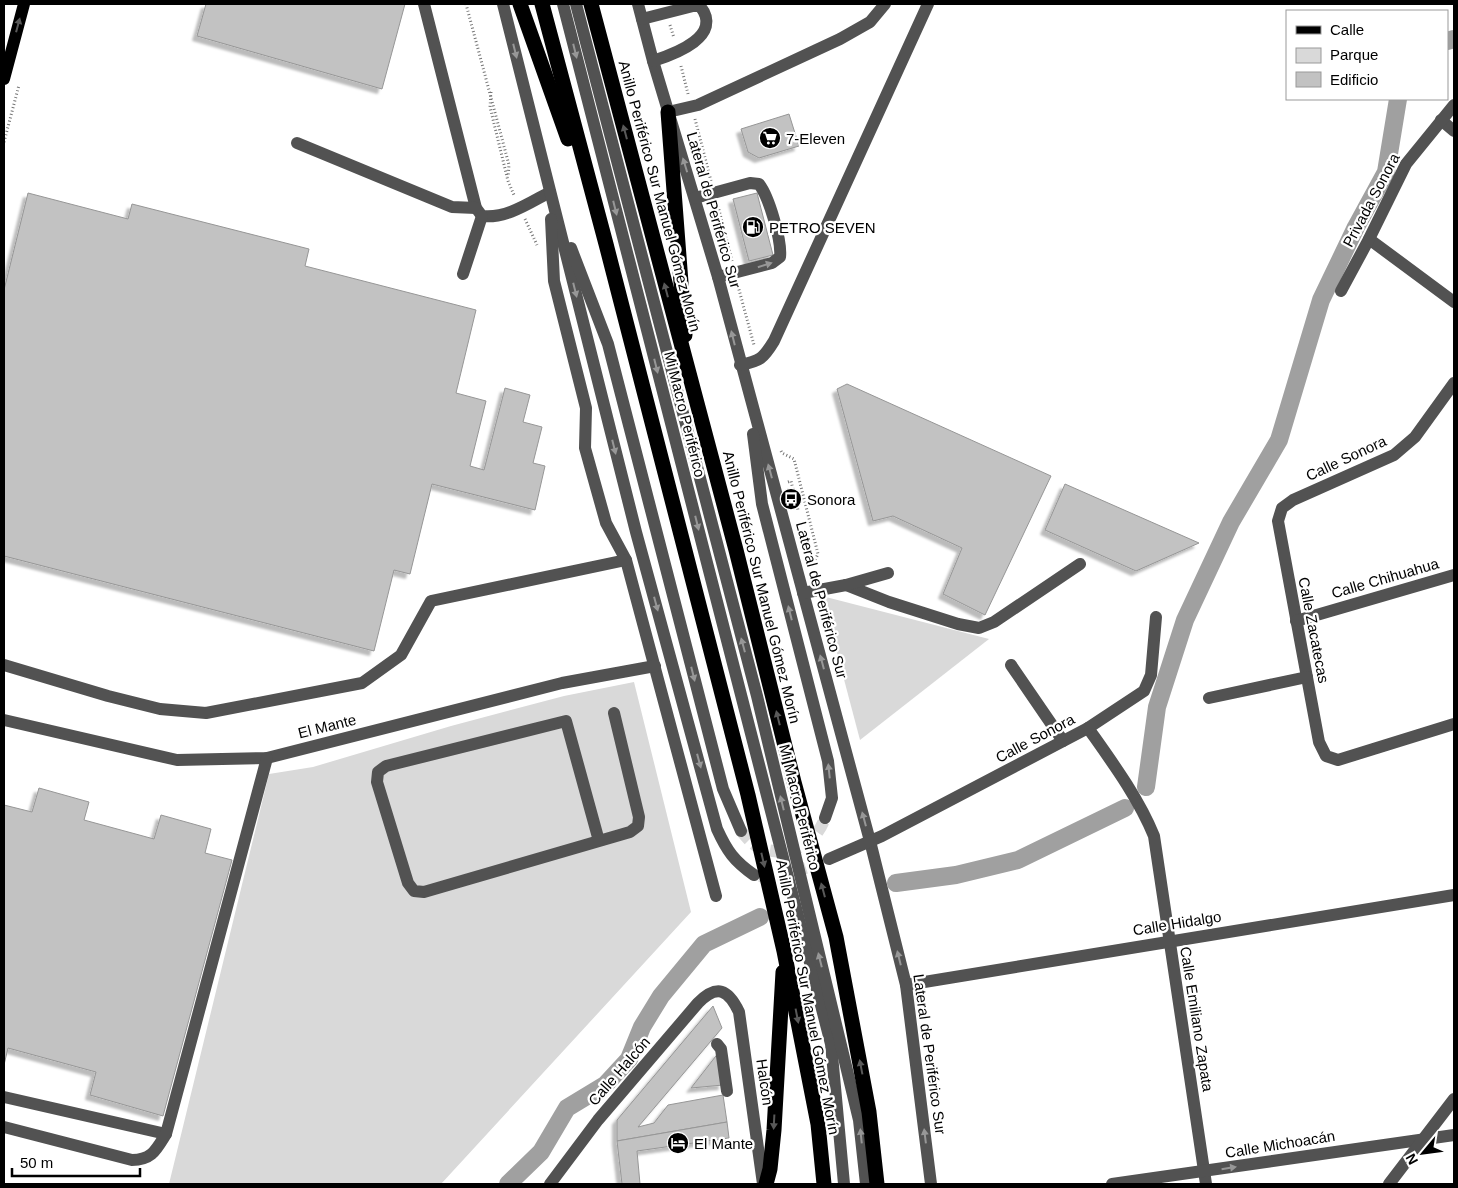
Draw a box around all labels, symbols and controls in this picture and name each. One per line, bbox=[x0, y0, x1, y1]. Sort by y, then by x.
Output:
legend bbox=[1286, 10, 1448, 100]
one-way arrow bbox=[14, 17, 22, 32]
text: Calle bbox=[1330, 21, 1364, 38]
one-way arrow bbox=[571, 43, 579, 58]
one-way arrow bbox=[511, 44, 519, 59]
text: Parque bbox=[1330, 46, 1378, 63]
street label: Anillo Periférico Sur Manuel Gómez Morín bbox=[616, 59, 704, 333]
text: Edificio bbox=[1330, 71, 1378, 88]
one-way arrow bbox=[620, 125, 628, 140]
supermarket icon: 7-Eleven bbox=[758, 126, 782, 150]
street label: Lateral de Periférico Sur bbox=[684, 130, 744, 290]
place label: 7-Eleven bbox=[786, 130, 845, 147]
street label: Privada Sonora bbox=[1339, 150, 1403, 250]
one-way arrow bbox=[680, 157, 688, 172]
one-way arrow bbox=[612, 201, 620, 216]
fuel station icon: PETRO SEVEN bbox=[741, 215, 765, 239]
place label: PETRO SEVEN bbox=[769, 219, 876, 236]
one-way arrow bbox=[758, 260, 773, 268]
one-way arrow bbox=[571, 282, 579, 297]
one-way arrow bbox=[662, 282, 670, 297]
one-way arrow bbox=[729, 330, 737, 345]
street label: Mi Macro Periférico bbox=[661, 349, 709, 479]
one-way arrow bbox=[652, 358, 660, 373]
street label: Calle Sonora bbox=[1303, 432, 1389, 484]
one-way arrow bbox=[610, 440, 618, 455]
street label: Anillo Periférico Sur Manuel Gómez Morín bbox=[720, 449, 804, 725]
one-way arrow bbox=[766, 464, 774, 479]
bus stop icon: Sonora bbox=[779, 487, 803, 511]
place label: Sonora bbox=[807, 491, 856, 508]
one-way arrow bbox=[693, 515, 701, 530]
street label: Lateral de Periférico Sur bbox=[793, 520, 851, 680]
street label: Calle Chihuahua bbox=[1329, 554, 1441, 601]
street label: Calle Zacatecas bbox=[1295, 576, 1333, 684]
one-way arrow bbox=[652, 597, 660, 612]
one-way arrow bbox=[786, 606, 794, 621]
one-way arrow bbox=[739, 637, 747, 652]
one-way arrow bbox=[817, 654, 825, 669]
one-way arrow bbox=[689, 666, 697, 681]
one-way arrow bbox=[774, 710, 782, 725]
street label: Calle Sonora bbox=[993, 710, 1078, 766]
street label: El Mante bbox=[296, 711, 358, 741]
street label: Mi Macro Periférico bbox=[776, 742, 824, 872]
one-way arrow bbox=[695, 754, 703, 769]
one-way arrow bbox=[825, 763, 833, 779]
one-way arrow bbox=[778, 795, 786, 810]
one-way arrow bbox=[859, 811, 867, 826]
one-way arrow bbox=[759, 852, 767, 867]
street label: Anillo Periférico Sur Manuel Gómez Morín bbox=[773, 858, 843, 1136]
one-way arrow bbox=[819, 883, 827, 898]
street label: Calle Hidalgo bbox=[1132, 908, 1222, 938]
street label: Calle Emiliano Zapata bbox=[1177, 945, 1217, 1093]
one-way arrow bbox=[895, 950, 903, 965]
one-way arrow bbox=[816, 953, 824, 968]
street label: Lateral de Periférico Sur bbox=[910, 973, 950, 1135]
one-way arrow bbox=[793, 1008, 801, 1023]
street label: Calle Halcón bbox=[585, 1033, 653, 1109]
street label: Halcón bbox=[753, 1058, 777, 1106]
one-way arrow bbox=[856, 1058, 864, 1074]
one-way arrow bbox=[770, 1114, 778, 1130]
street label: Calle Michoacán bbox=[1224, 1127, 1336, 1161]
one-way arrow bbox=[857, 1128, 865, 1144]
one-way arrow bbox=[921, 1128, 929, 1144]
north arrow bbox=[1398, 1128, 1448, 1178]
hotel icon: El Mante bbox=[666, 1131, 690, 1155]
place label: El Mante bbox=[694, 1135, 753, 1152]
scale bar bbox=[12, 1146, 140, 1178]
text: N bbox=[1402, 1151, 1421, 1168]
text: 50 m bbox=[20, 1154, 53, 1171]
one-way arrow bbox=[1222, 1164, 1238, 1172]

